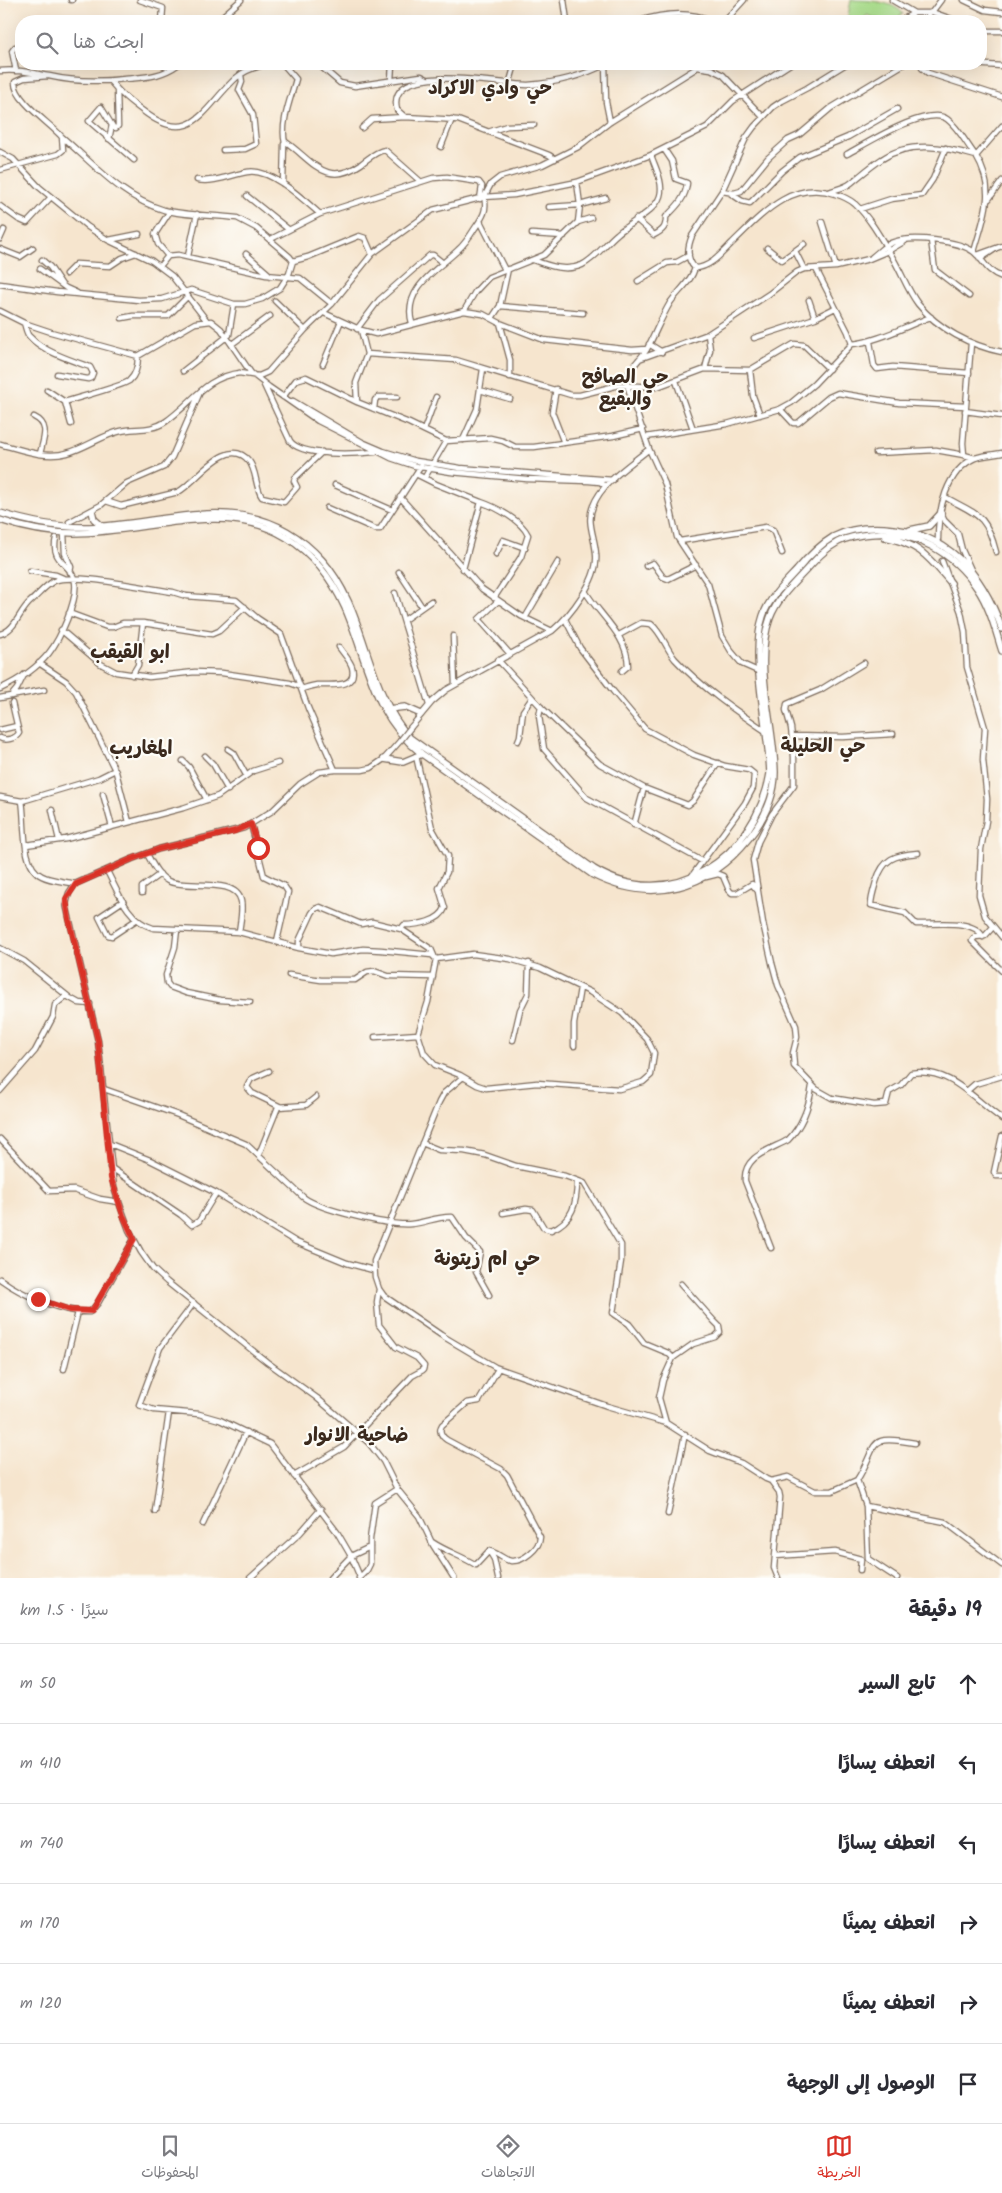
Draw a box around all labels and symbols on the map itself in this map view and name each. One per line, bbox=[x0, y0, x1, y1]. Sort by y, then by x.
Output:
district label: حي وادي الاكراد bbox=[428, 74, 552, 104]
district label: حي الصافح والبقيع bbox=[582, 363, 669, 415]
district label: ابو القيقب bbox=[90, 638, 170, 668]
district label: حي الحليلة bbox=[781, 732, 865, 762]
district label: المغاريب bbox=[110, 734, 173, 764]
route start bbox=[247, 837, 270, 860]
district label: حي ام زيتونة bbox=[434, 1245, 540, 1275]
route end bbox=[27, 1288, 50, 1311]
district label: ضاحية الانوار bbox=[304, 1421, 408, 1451]

